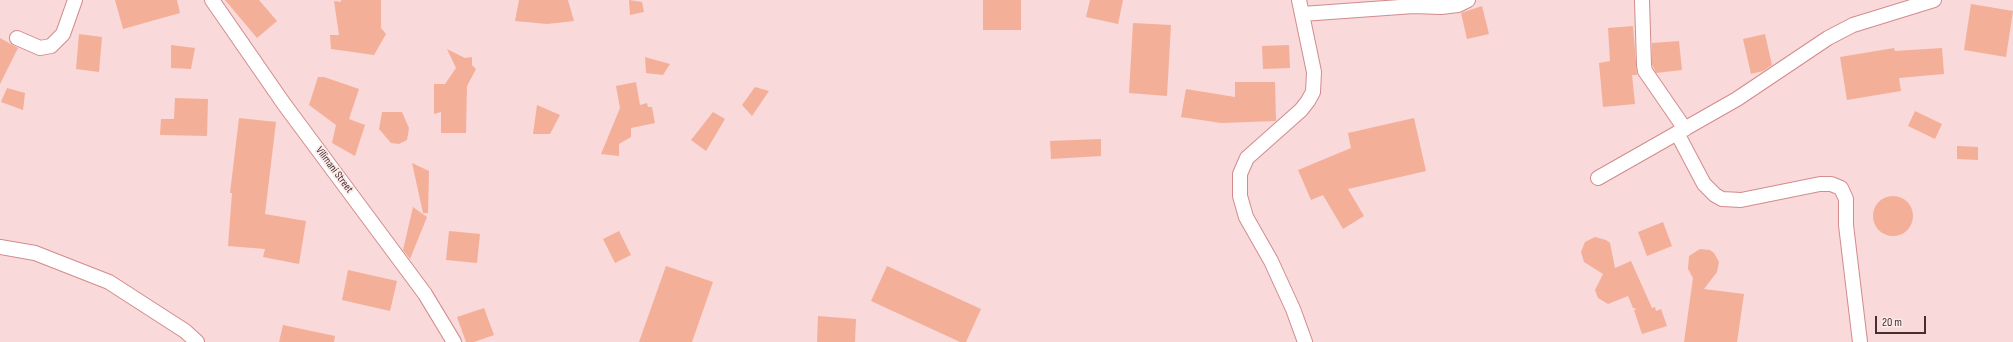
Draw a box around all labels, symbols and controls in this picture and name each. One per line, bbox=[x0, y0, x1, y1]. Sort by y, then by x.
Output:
street label: Vilimani Street bbox=[312, 144, 356, 196]
scale bar bbox=[1877, 308, 1928, 334]
text: 20 m bbox=[1882, 315, 1902, 330]

